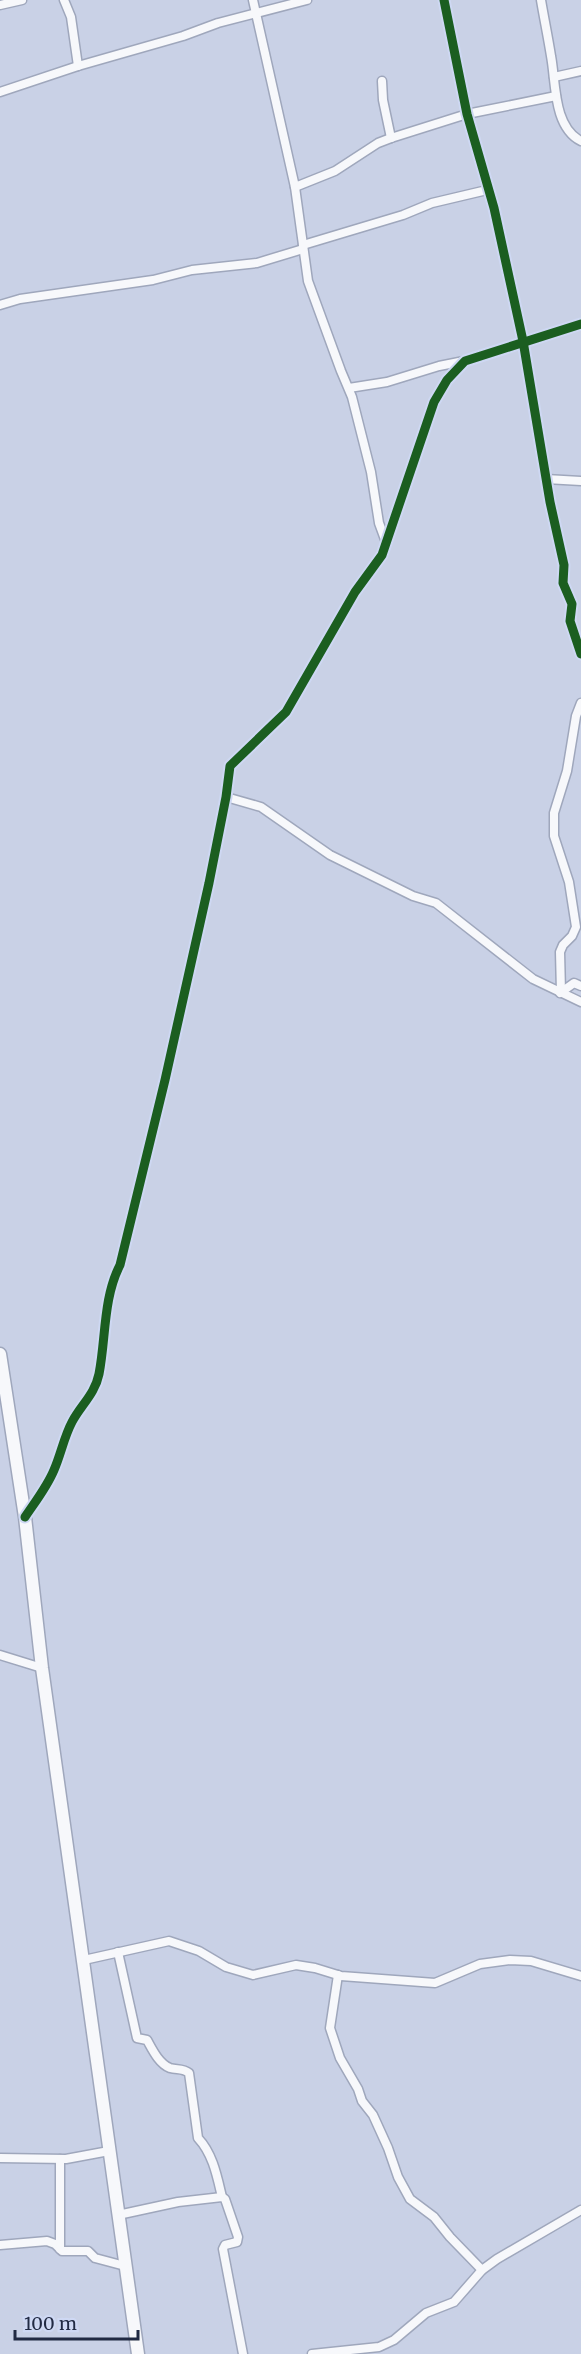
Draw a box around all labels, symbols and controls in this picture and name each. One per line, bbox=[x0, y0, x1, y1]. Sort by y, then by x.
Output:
scale bar bbox=[15, 2303, 138, 2341]
text: 100 m bbox=[24, 2312, 77, 2335]

